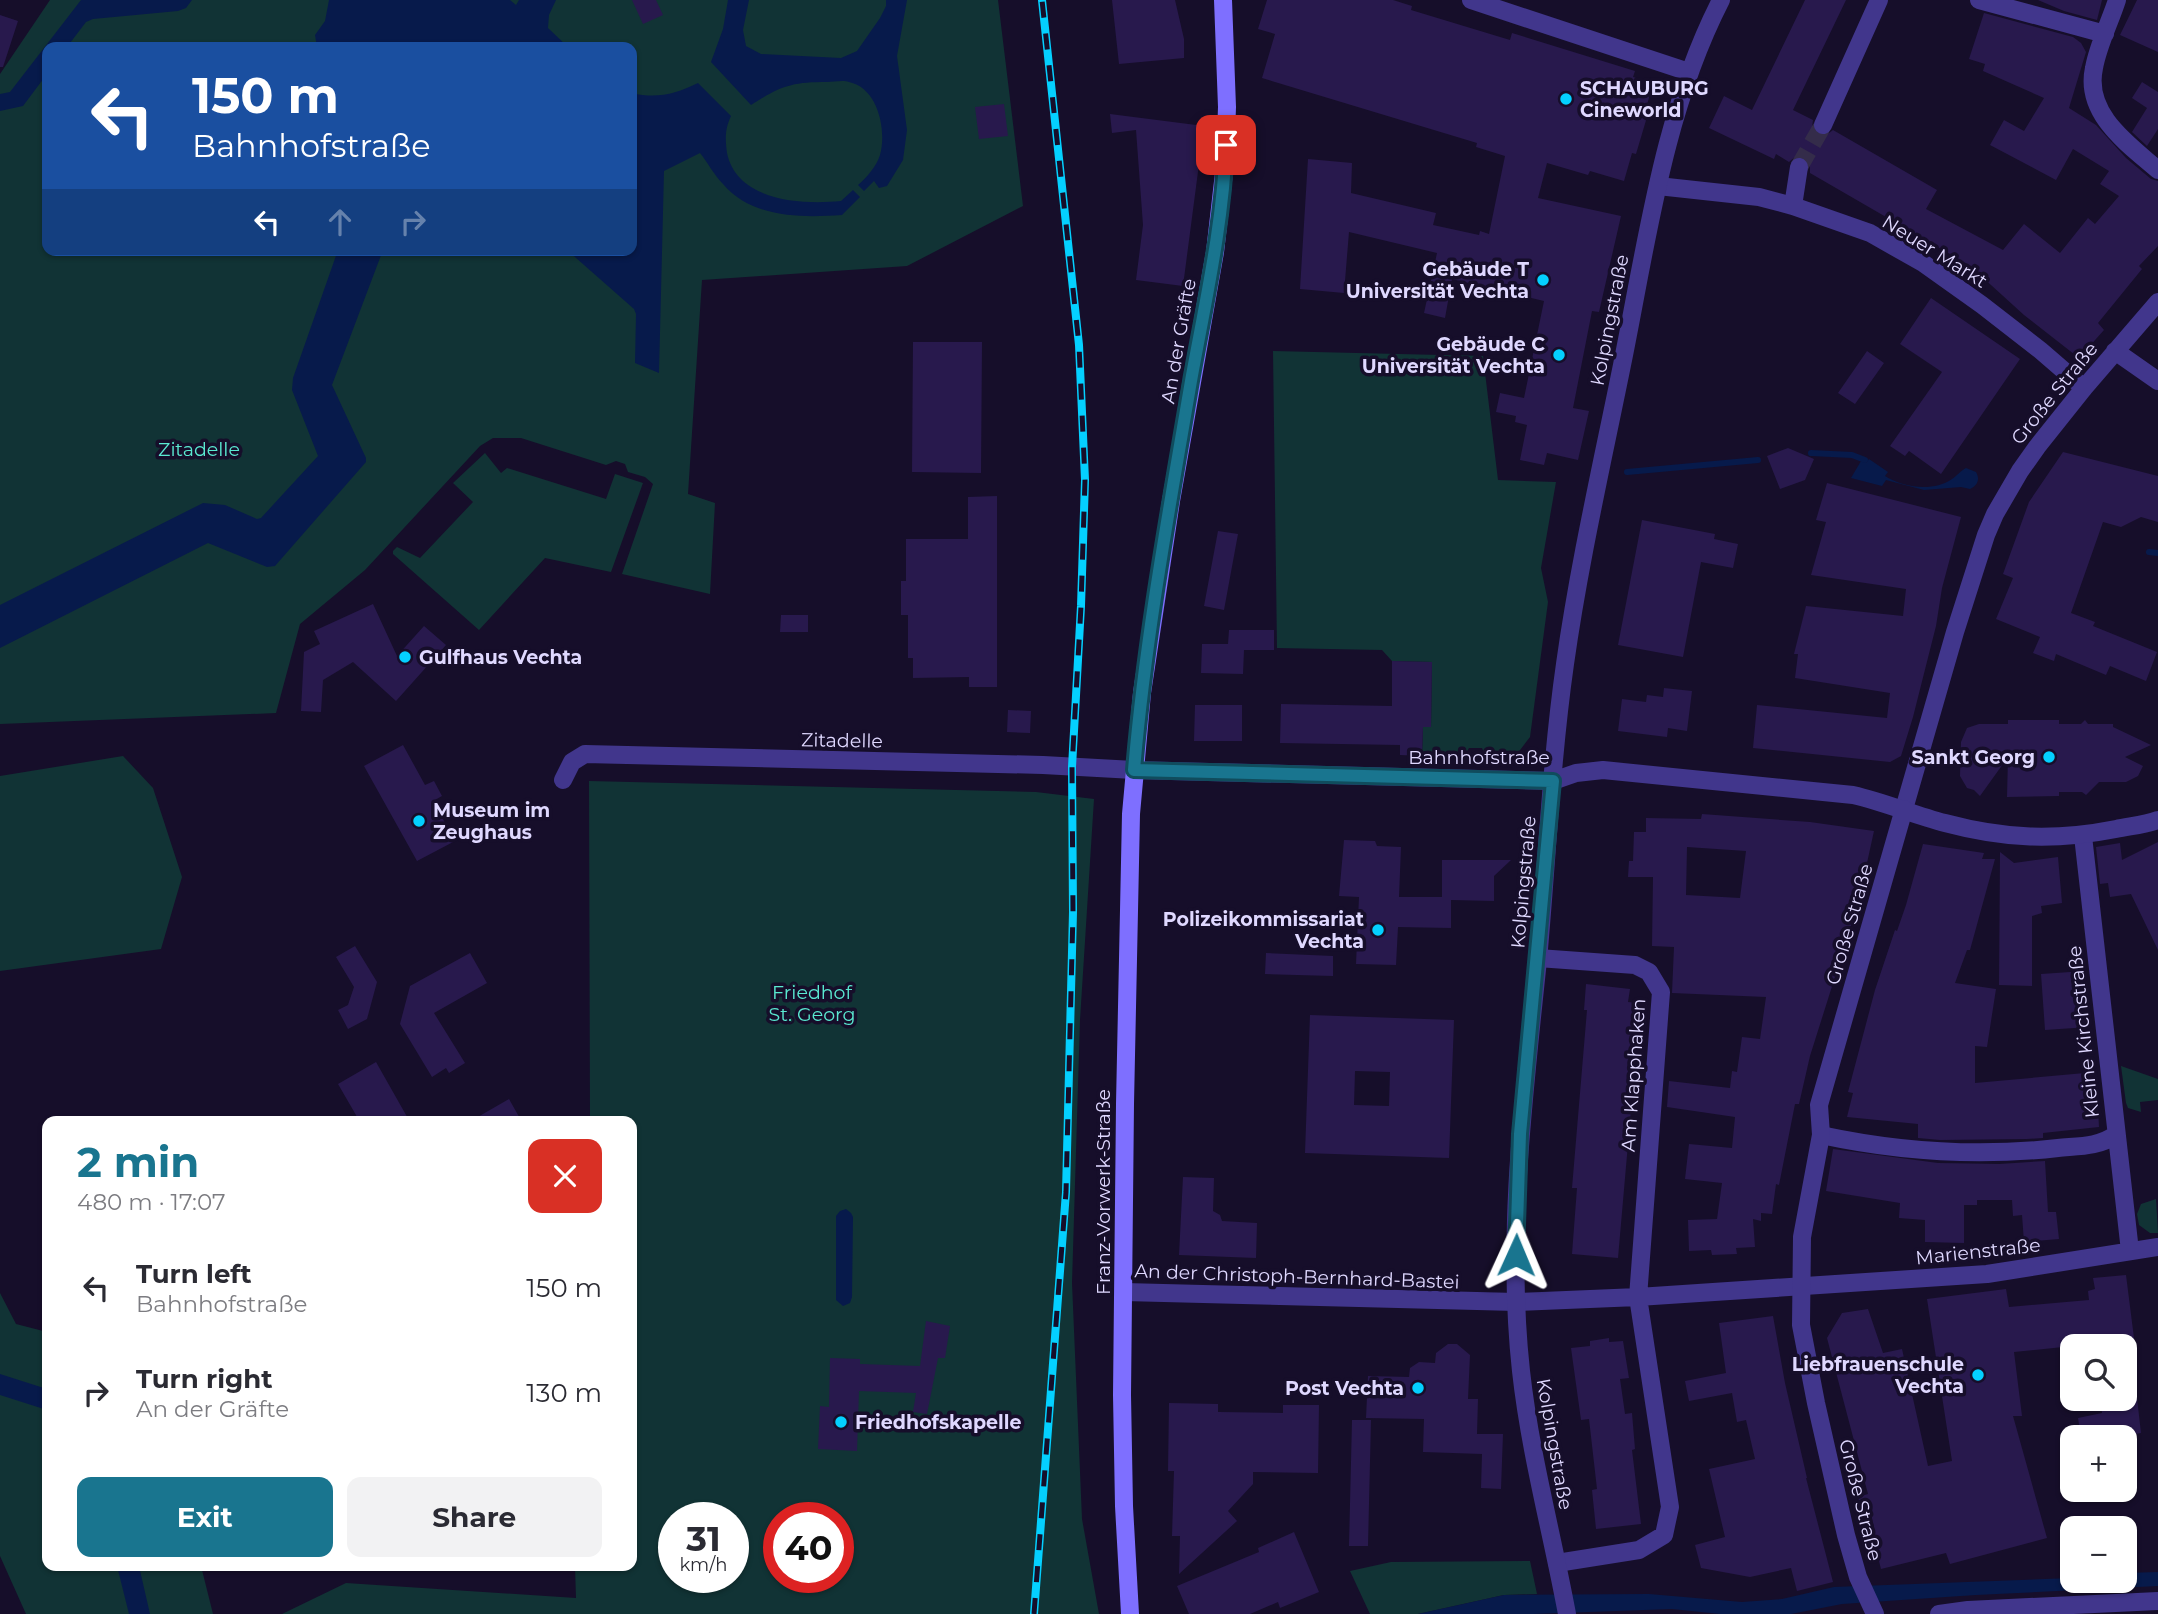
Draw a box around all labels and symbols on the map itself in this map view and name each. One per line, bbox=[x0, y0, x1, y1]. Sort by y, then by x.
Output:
place label: SCHAUBURG Cineworld bbox=[1580, 77, 1709, 122]
marker: SCHAUBURG Cineworld bbox=[1558, 91, 1574, 107]
pin bbox=[1196, 115, 1256, 175]
street label: Neuer Markt bbox=[1878, 210, 1992, 293]
street label: Kolpingstraße bbox=[1585, 253, 1633, 388]
place label: Gebäude T Universität Vechta bbox=[1346, 258, 1529, 303]
marker: Gebäude T Universität Vechta bbox=[1535, 272, 1551, 288]
street label: An der Gräfte bbox=[1156, 277, 1201, 405]
place label: Gebäude C Universität Vechta bbox=[1362, 333, 1545, 378]
street label: Große Straße bbox=[2006, 338, 2103, 449]
marker: Gebäude C Universität Vechta bbox=[1551, 347, 1567, 363]
park label: Zitadelle bbox=[158, 438, 240, 461]
place label: Gulfhaus Vechta bbox=[419, 646, 582, 669]
marker: Gulfhaus Vechta bbox=[397, 649, 413, 665]
street label: Zitadelle bbox=[801, 728, 883, 753]
street label: Bahnhofstraße bbox=[1408, 746, 1550, 769]
place label: Sankt Georg bbox=[1912, 746, 2035, 769]
marker: Sankt Georg bbox=[2041, 749, 2057, 765]
place label: Museum im Zeughaus bbox=[433, 799, 550, 844]
marker: Museum im Zeughaus bbox=[411, 813, 427, 829]
street label: Kolpingstraße bbox=[1506, 815, 1541, 949]
street label: Große Straße bbox=[1821, 861, 1878, 987]
place label: Polizeikommissariat Vechta bbox=[1163, 908, 1364, 953]
marker: Polizeikommissariat Vechta bbox=[1370, 922, 1386, 938]
street label: Kleine Kirchstraße bbox=[2063, 945, 2104, 1119]
park label: Friedhof St. Georg bbox=[768, 981, 856, 1026]
street label: Am Klapphaken bbox=[1617, 998, 1650, 1153]
street label: Franz-Vorwerk-Straße bbox=[1092, 1089, 1115, 1295]
position arrow bbox=[1479, 1218, 1553, 1292]
street label: Marienstraße bbox=[1914, 1234, 2042, 1269]
street label: An der Christoph-Bernhard-Bastei bbox=[1134, 1259, 1460, 1294]
place label: Liebfrauenschule Vechta bbox=[1792, 1353, 1964, 1398]
marker: Liebfrauenschule Vechta bbox=[1970, 1367, 1986, 1383]
place label: Post Vechta bbox=[1285, 1377, 1404, 1400]
street label: Kolpingstraße bbox=[1532, 1377, 1577, 1512]
marker: Post Vechta bbox=[1410, 1380, 1426, 1396]
place label: Friedhofskapelle bbox=[855, 1411, 1022, 1434]
marker: Friedhofskapelle bbox=[833, 1414, 849, 1430]
street label: Große Straße bbox=[1834, 1437, 1887, 1563]
speed limit sign: 40 bbox=[763, 1502, 854, 1593]

